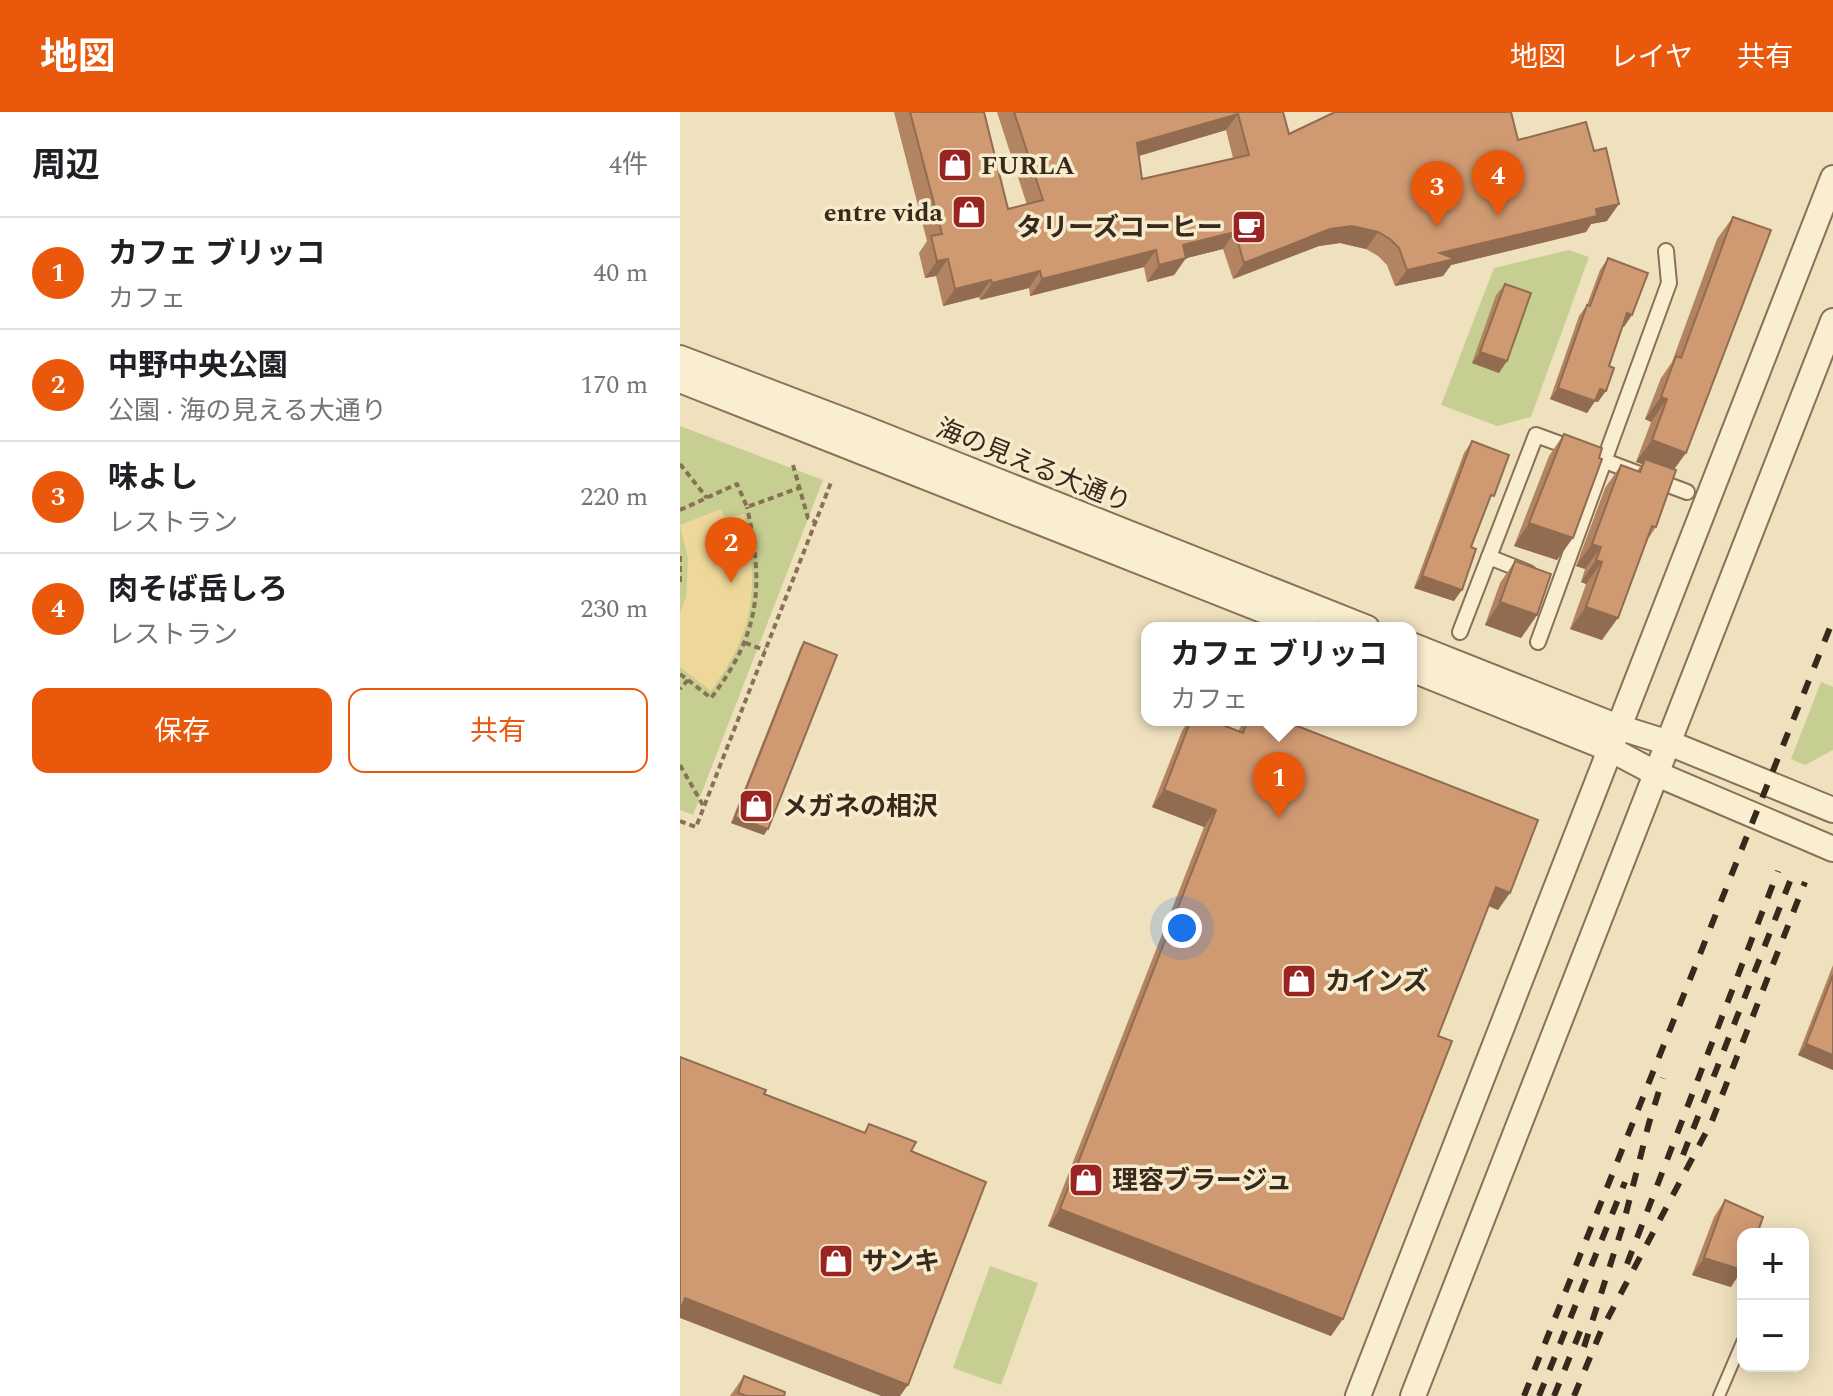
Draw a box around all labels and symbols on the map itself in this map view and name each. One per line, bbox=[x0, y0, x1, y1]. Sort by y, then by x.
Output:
shop icon: FURLA bbox=[936, 146, 974, 184]
place label: FURLA bbox=[981, 146, 1075, 186]
pin: 4 bbox=[1472, 150, 1524, 216]
pin: 3 bbox=[1411, 161, 1463, 227]
place label: entre vida bbox=[824, 193, 944, 233]
shop icon: entre vida bbox=[950, 193, 988, 231]
place label: タリーズコーヒー bbox=[1016, 208, 1223, 248]
cafe icon: タリーズコーヒー bbox=[1230, 208, 1268, 246]
street label: 海の見える大通り bbox=[930, 409, 1137, 523]
pin: 2 bbox=[705, 517, 757, 583]
pin: 1 bbox=[1253, 752, 1305, 818]
shop icon: メガネの相沢 bbox=[737, 787, 775, 825]
place label: メガネの相沢 bbox=[782, 787, 938, 827]
your location bbox=[1162, 908, 1202, 948]
shop icon: カインズ bbox=[1280, 962, 1318, 1000]
place label: カインズ bbox=[1325, 962, 1428, 1002]
shop icon: 理容ブラージュ bbox=[1067, 1161, 1105, 1199]
place label: 理容ブラージュ bbox=[1112, 1161, 1292, 1201]
shop icon: サンキ bbox=[817, 1242, 855, 1280]
place label: サンキ bbox=[862, 1242, 940, 1282]

